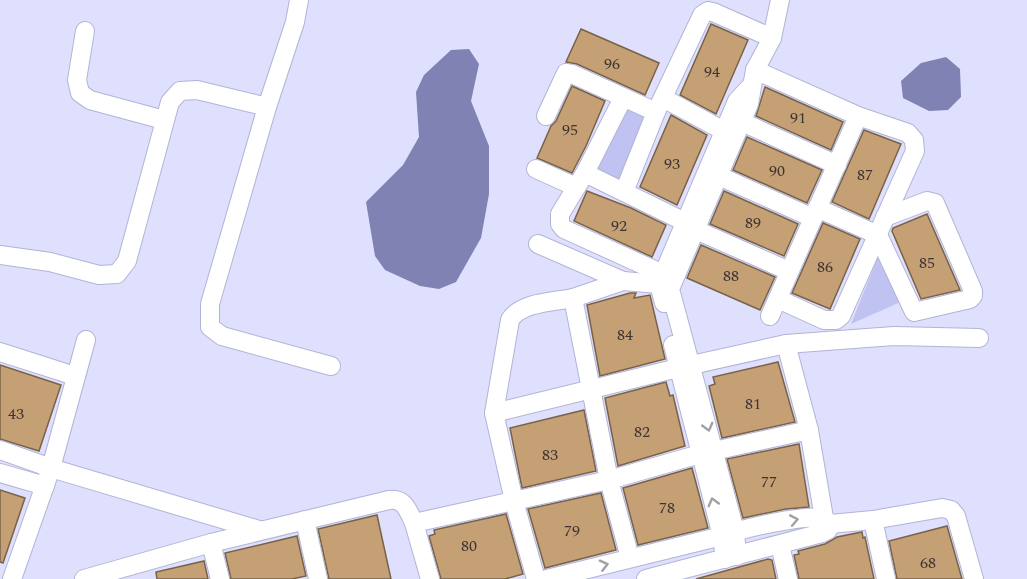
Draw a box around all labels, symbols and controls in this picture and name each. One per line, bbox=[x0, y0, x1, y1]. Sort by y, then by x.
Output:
house number: 96 bbox=[604, 52, 620, 76]
house number: 94 bbox=[704, 60, 720, 84]
house number: 91 bbox=[790, 106, 806, 130]
house number: 95 bbox=[562, 118, 578, 142]
house number: 93 bbox=[664, 152, 680, 176]
house number: 90 bbox=[769, 159, 785, 183]
house number: 87 bbox=[857, 163, 873, 187]
house number: 89 bbox=[745, 211, 761, 235]
house number: 92 bbox=[611, 214, 627, 238]
house number: 85 bbox=[919, 251, 935, 275]
house number: 86 bbox=[817, 255, 833, 279]
house number: 88 bbox=[723, 264, 739, 288]
house number: 84 bbox=[617, 323, 633, 347]
house number: 81 bbox=[745, 392, 761, 416]
house number: 43 bbox=[8, 402, 24, 426]
house number: 82 bbox=[634, 420, 650, 444]
one-way arrow bbox=[700, 422, 713, 432]
house number: 83 bbox=[542, 443, 558, 467]
house number: 77 bbox=[761, 470, 777, 494]
house number: 78 bbox=[659, 496, 675, 520]
one-way arrow bbox=[708, 497, 720, 508]
one-way arrow bbox=[788, 514, 798, 527]
house number: 79 bbox=[564, 519, 580, 543]
house number: 80 bbox=[461, 534, 477, 558]
house number: 68 bbox=[920, 551, 936, 575]
one-way arrow bbox=[599, 559, 609, 572]

